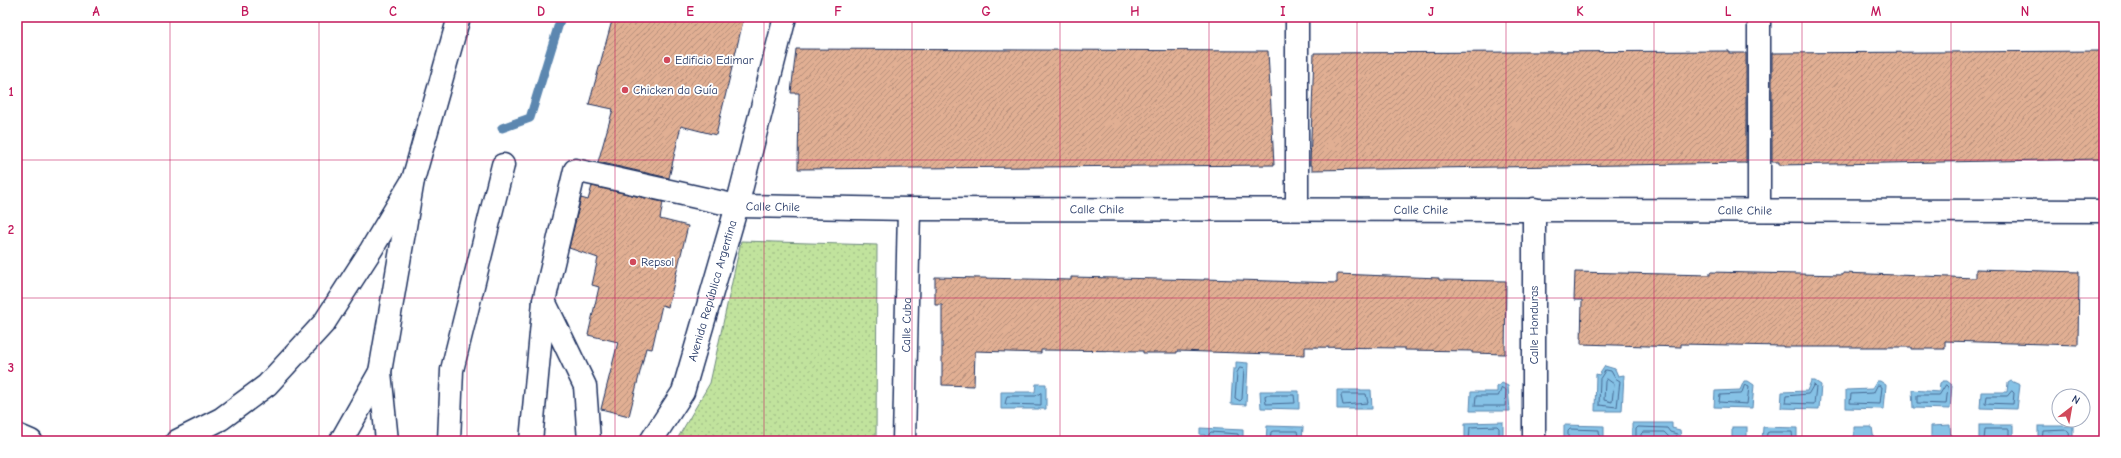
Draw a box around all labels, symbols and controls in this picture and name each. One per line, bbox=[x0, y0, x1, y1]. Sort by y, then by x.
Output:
text: A bbox=[92, 4, 100, 19]
text: B bbox=[241, 4, 249, 19]
text: C bbox=[389, 4, 397, 19]
text: D bbox=[537, 4, 545, 19]
text: E bbox=[686, 4, 694, 19]
text: F bbox=[834, 4, 842, 19]
text: G bbox=[981, 4, 991, 19]
text: H bbox=[1130, 4, 1140, 19]
text: I bbox=[1280, 4, 1286, 19]
text: J bbox=[1428, 4, 1434, 19]
text: K bbox=[1576, 4, 1584, 19]
text: L bbox=[1725, 4, 1732, 19]
text: M bbox=[1871, 4, 1882, 19]
text: N bbox=[2021, 4, 2029, 19]
place label: Edificio Edimar bbox=[675, 53, 754, 67]
marker: Edificio Edimar bbox=[662, 55, 672, 65]
place label: Chicken da Guía bbox=[633, 83, 718, 97]
text: 1 bbox=[8, 84, 14, 99]
marker: Chicken da Guía bbox=[620, 85, 630, 95]
street label: Calle Chile bbox=[746, 199, 800, 214]
street label: Calle Chile bbox=[1070, 202, 1124, 216]
street label: Calle Chile bbox=[1394, 203, 1448, 217]
street label: Calle Chile bbox=[1718, 203, 1772, 217]
street label: Avenida República Argentina bbox=[685, 218, 740, 363]
text: 2 bbox=[8, 222, 14, 237]
place label: Repsol bbox=[641, 255, 674, 269]
marker: Repsol bbox=[628, 257, 638, 267]
street label: Calle Honduras bbox=[1527, 286, 1541, 364]
street label: Calle Cuba bbox=[899, 297, 914, 353]
text: 3 bbox=[8, 360, 14, 375]
north arrow bbox=[2051, 388, 2091, 428]
text: N bbox=[2069, 392, 2082, 407]

